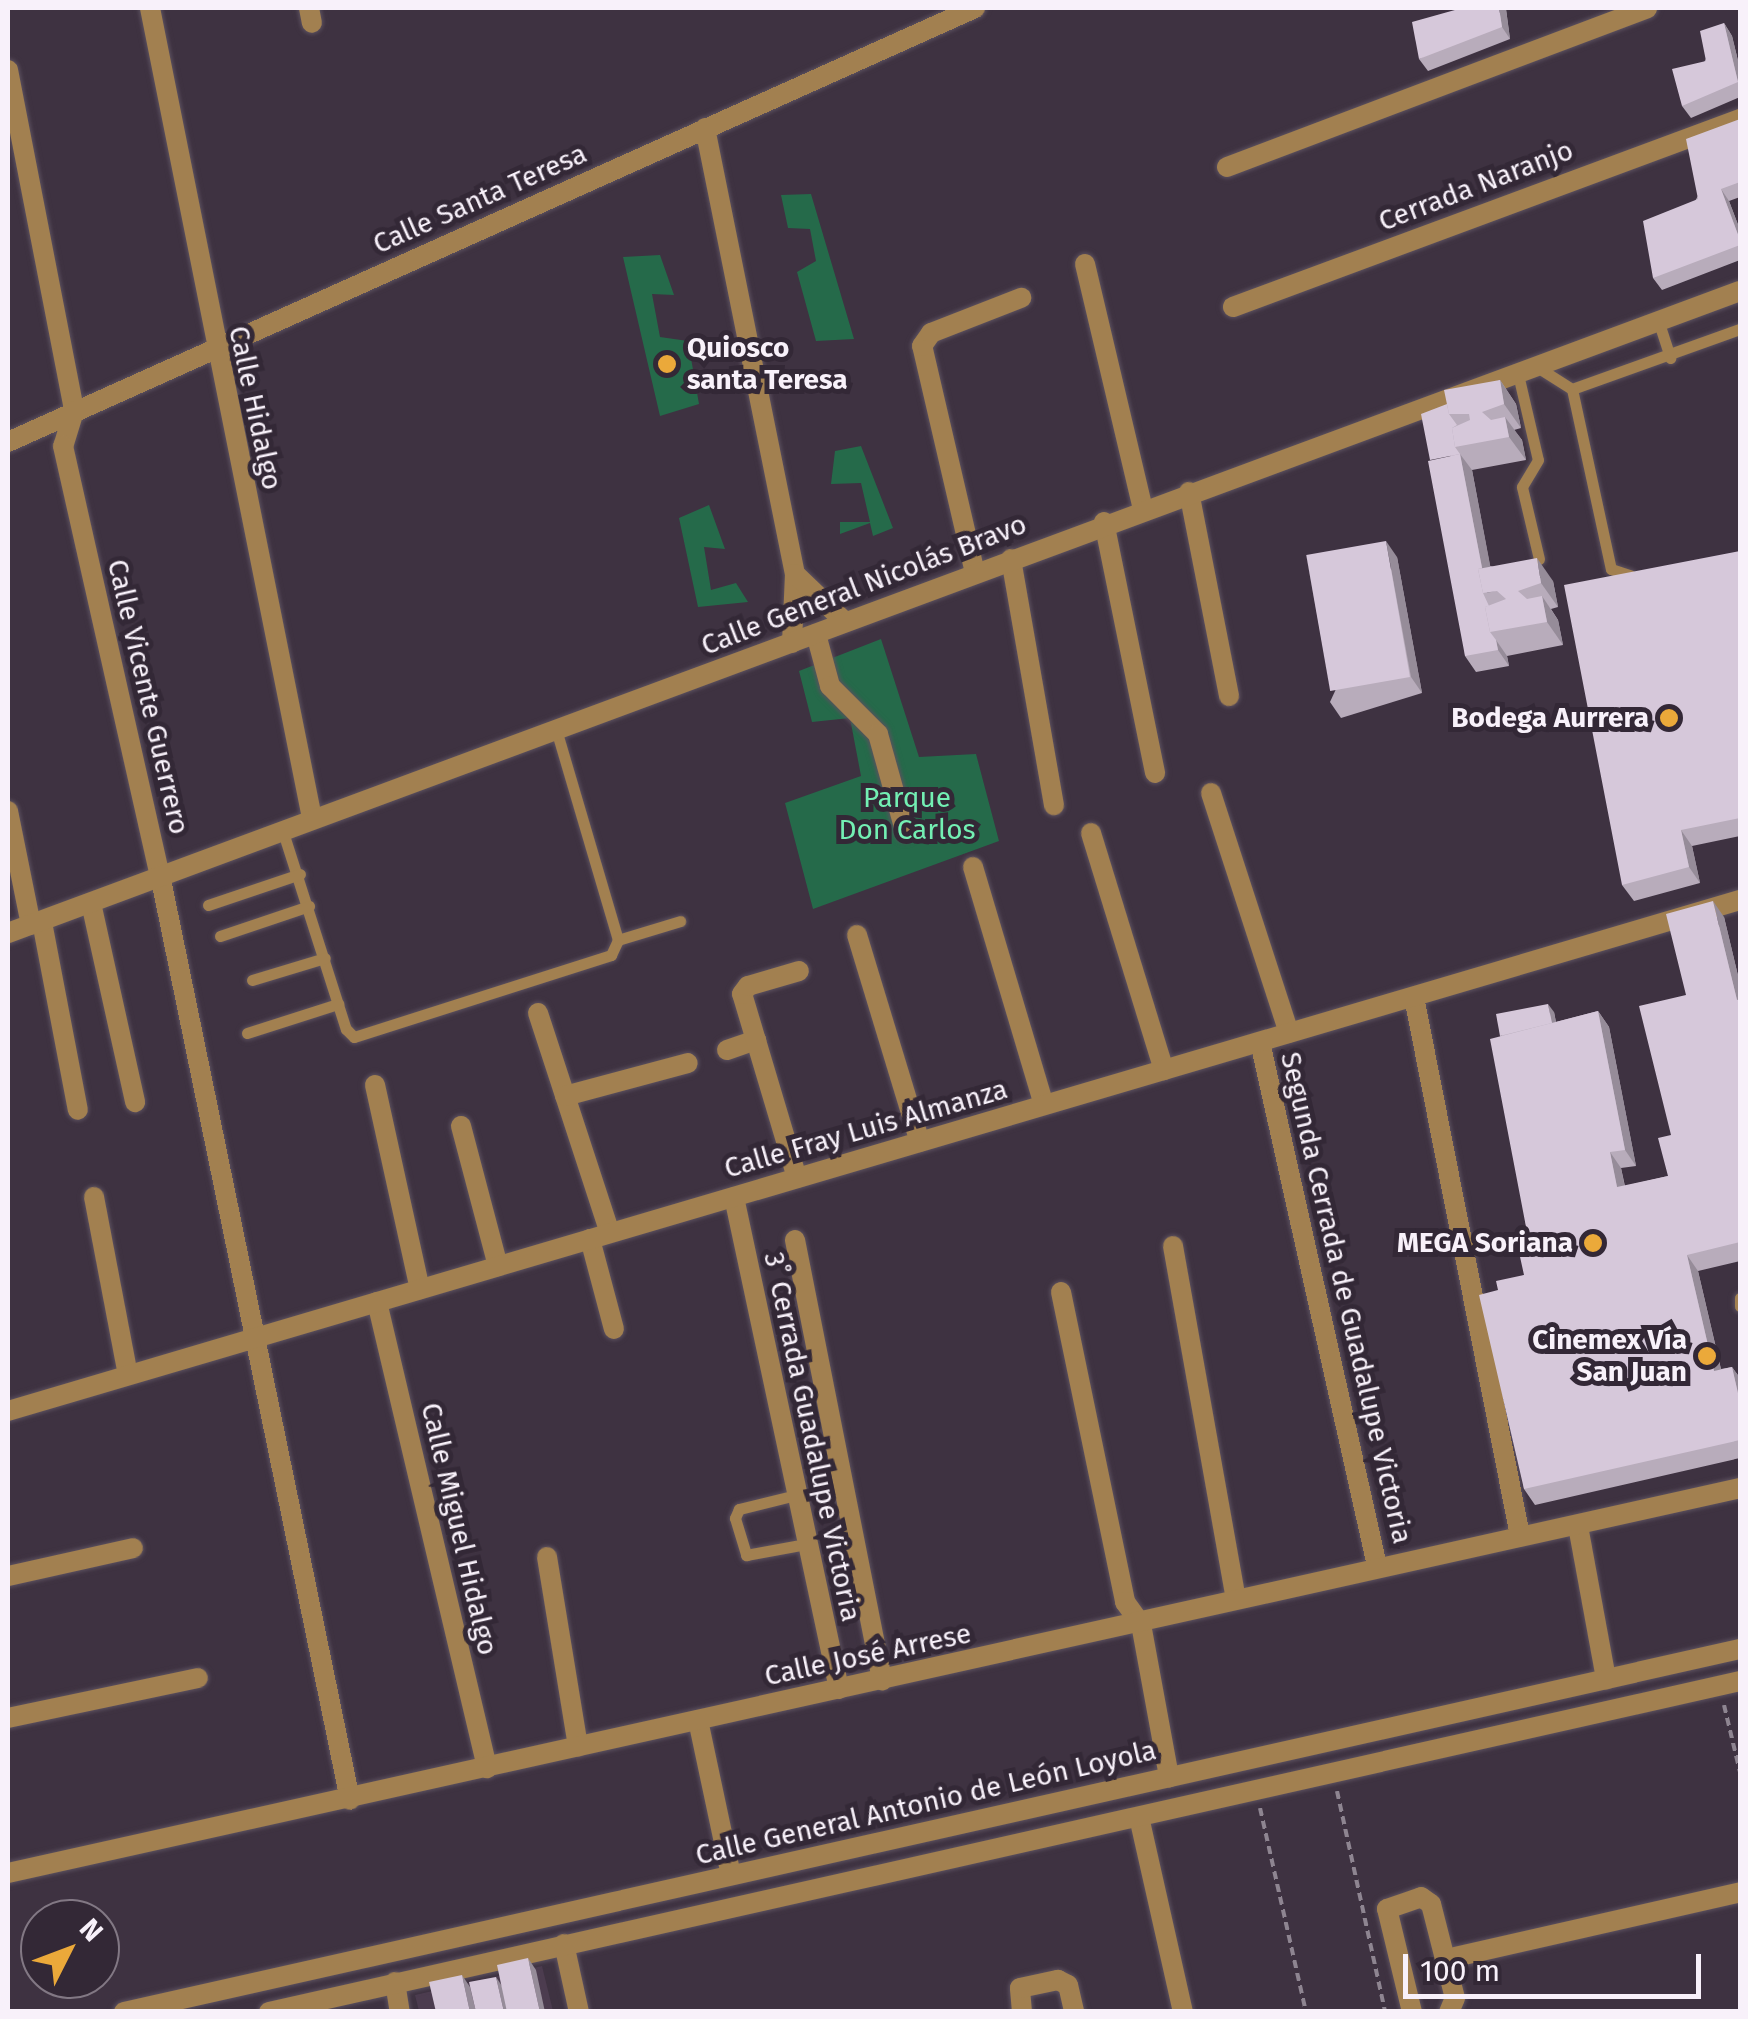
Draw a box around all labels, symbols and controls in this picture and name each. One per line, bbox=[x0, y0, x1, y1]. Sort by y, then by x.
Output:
street label: Cerrada Naranjo bbox=[1374, 133, 1578, 239]
street label: Calle Santa Teresa bbox=[368, 137, 592, 261]
street label: Calle Hidalgo bbox=[221, 323, 289, 493]
place label: Quiosco santa Teresa bbox=[687, 331, 848, 397]
marker: Quiosco santa Teresa bbox=[656, 353, 678, 375]
street label: Calle General Nicolás Bravo bbox=[697, 507, 1031, 663]
street label: Calle Vicente Guerrero bbox=[100, 556, 196, 838]
place label: Bodega Aurrera bbox=[1451, 701, 1649, 735]
marker: Bodega Aurrera bbox=[1658, 707, 1680, 729]
park label: Parque Don Carlos bbox=[838, 781, 976, 847]
street label: Segunda Cerrada de Guadalupe Victoria bbox=[1273, 1049, 1419, 1547]
street label: Calle Fray Luis Almanza bbox=[721, 1072, 1011, 1186]
place label: MEGA Soriana bbox=[1397, 1226, 1573, 1260]
marker: MEGA Soriana bbox=[1582, 1232, 1604, 1254]
street label: 3˚ Cerrada Guadalupe Victoria bbox=[756, 1249, 868, 1625]
place label: Cinemex Vía San Juan bbox=[1532, 1323, 1687, 1389]
marker: Cinemex Vía San Juan bbox=[1696, 1345, 1718, 1367]
street label: Calle Miguel Hidalgo bbox=[414, 1400, 504, 1658]
street label: Calle José Arrese bbox=[762, 1617, 974, 1693]
street label: Calle General Antonio de León Loyola bbox=[692, 1734, 1160, 1872]
north arrow bbox=[20, 1899, 120, 1999]
text: N bbox=[73, 1912, 110, 1948]
scale bar bbox=[1408, 1934, 1706, 1996]
text: 100 m bbox=[1420, 1953, 1500, 1989]

